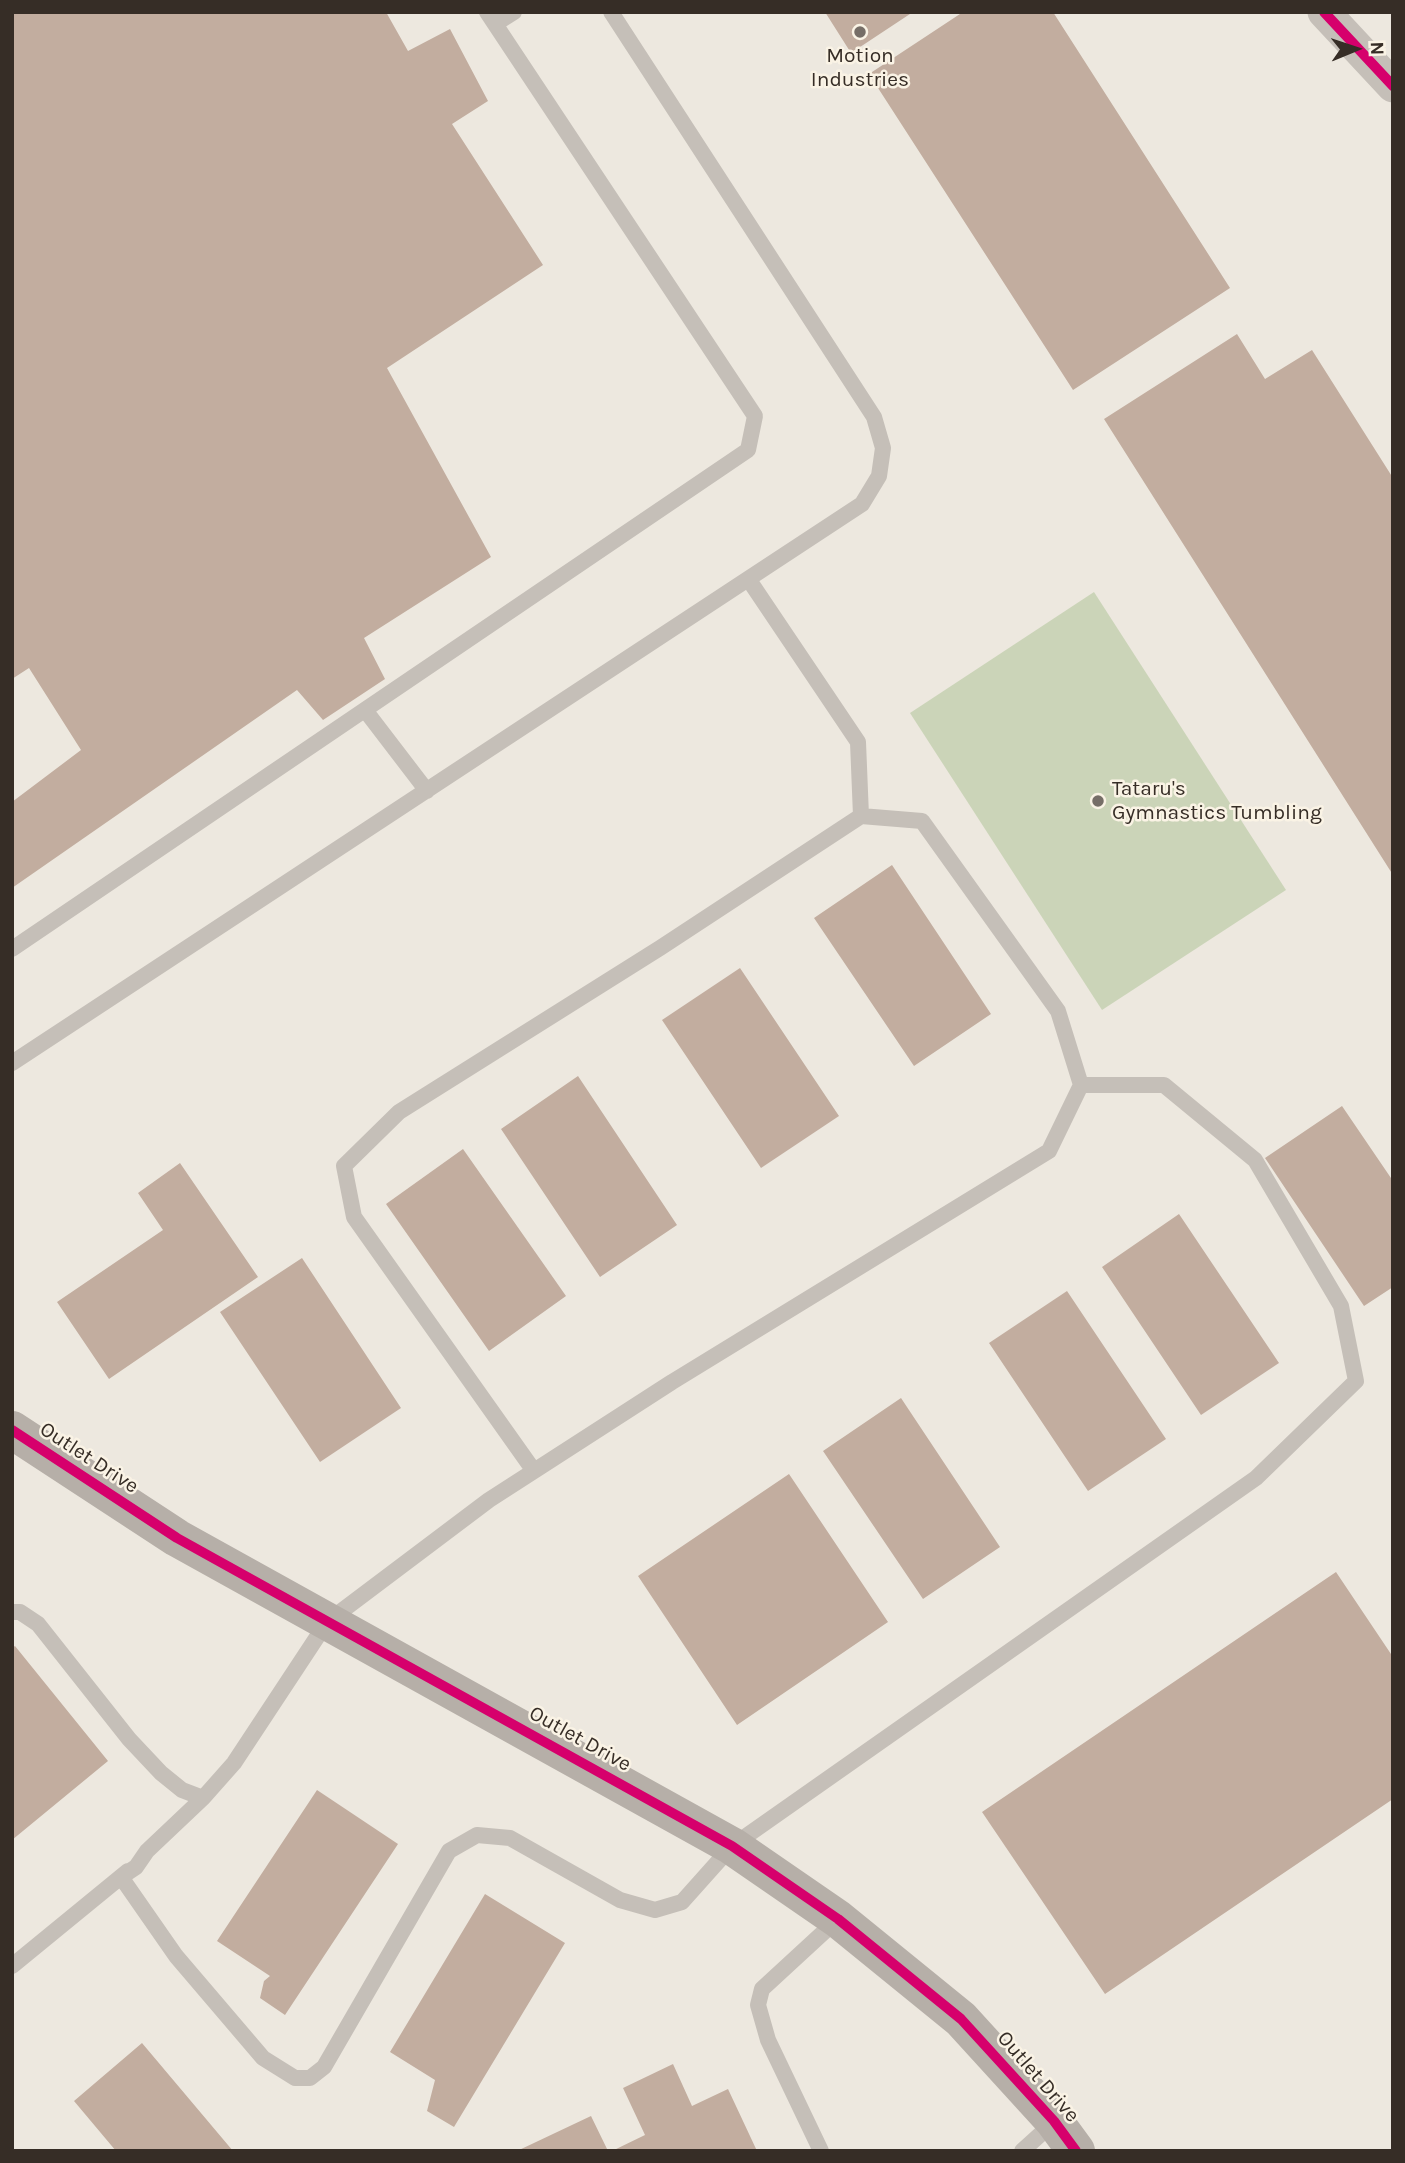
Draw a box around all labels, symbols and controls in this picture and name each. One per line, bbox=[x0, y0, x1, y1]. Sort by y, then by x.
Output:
north arrow bbox=[1321, 14, 1391, 84]
marker: Motion Industries bbox=[852, 24, 868, 40]
text: N bbox=[1366, 41, 1388, 55]
place label: Motion Industries bbox=[811, 43, 909, 93]
place label: Tataru's Gymnastics Tumbling bbox=[1112, 776, 1322, 826]
marker: Tataru's Gymnastics Tumbling bbox=[1090, 793, 1106, 809]
street label: Outlet Drive bbox=[35, 1417, 143, 1499]
street label: Outlet Drive bbox=[525, 1701, 635, 1777]
street label: Outlet Drive bbox=[992, 2026, 1084, 2128]

